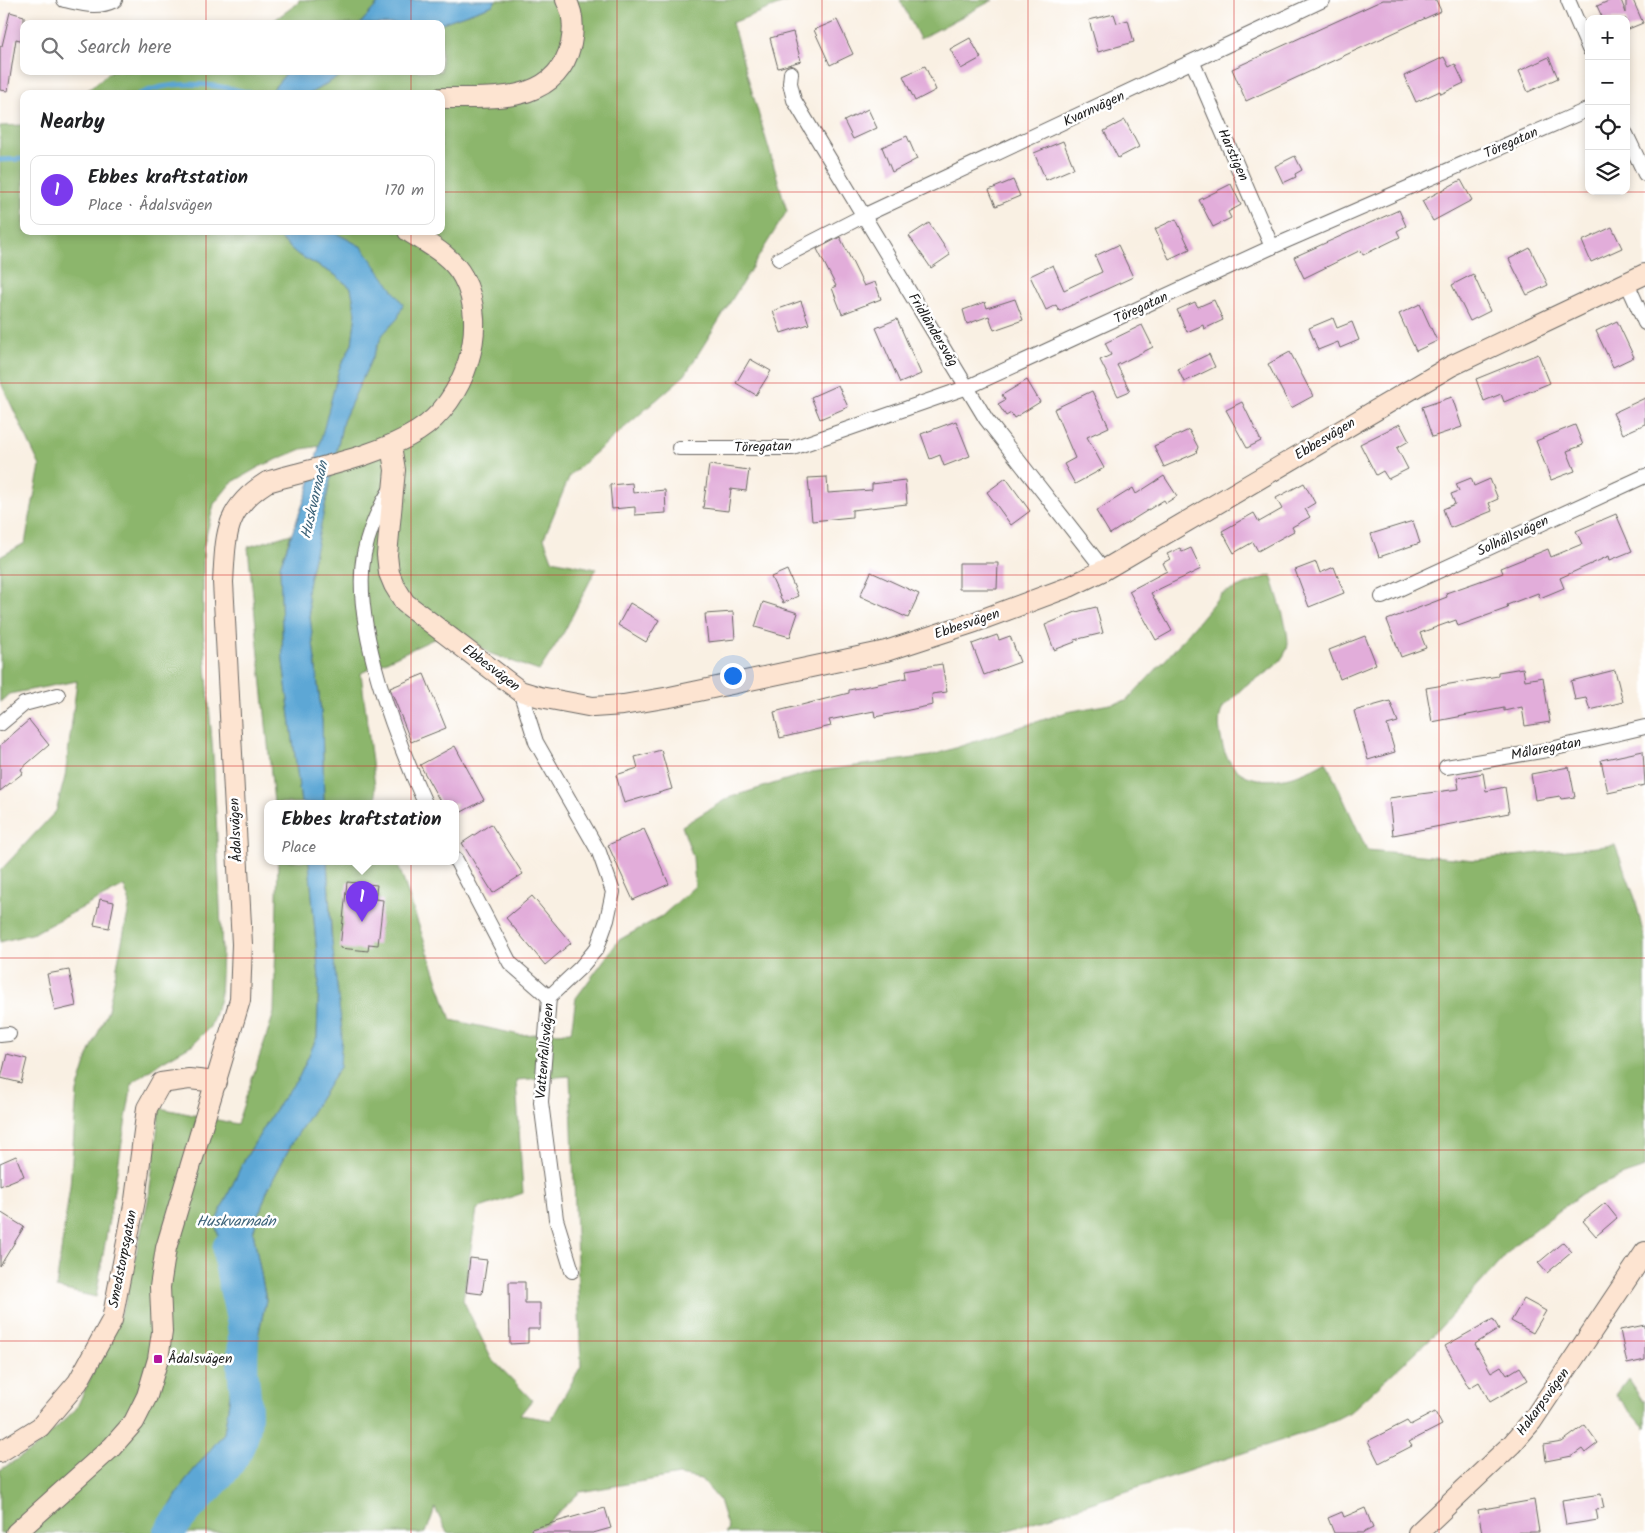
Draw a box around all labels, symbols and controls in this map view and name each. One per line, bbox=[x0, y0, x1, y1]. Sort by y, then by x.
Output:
map controls bbox=[1585, 15, 1630, 195]
button: + bbox=[1585, 15, 1630, 60]
search box bbox=[20, 20, 445, 75]
text: Search here bbox=[78, 33, 172, 63]
icon: search bbox=[38, 34, 66, 62]
button: − bbox=[1585, 60, 1630, 105]
street label: Kvarnvägen bbox=[1060, 85, 1128, 133]
button: locate bbox=[1585, 105, 1630, 150]
text: Nearby bbox=[40, 106, 105, 139]
street label: Töregatan bbox=[1480, 121, 1542, 165]
street label: Harstigen bbox=[1212, 125, 1254, 185]
button: layers bbox=[1585, 150, 1630, 195]
text: Ebbes kraftstation bbox=[88, 163, 248, 193]
text: 1 bbox=[55, 178, 59, 203]
text: 170 m bbox=[384, 178, 424, 203]
text: Place · Ådalsvägen bbox=[88, 193, 213, 218]
street label: Töregatan bbox=[1110, 286, 1172, 330]
street label: Fridländersväg bbox=[902, 289, 964, 371]
street label: Ebbesvägen bbox=[1290, 412, 1360, 466]
street label: Töregatan bbox=[734, 435, 792, 459]
water label: Huskvarnaån bbox=[294, 458, 336, 541]
street label: Solhällsvägen bbox=[1473, 510, 1553, 562]
street label: Ebbesvägen bbox=[931, 603, 1003, 645]
street label: Ebbesvägen bbox=[457, 639, 525, 697]
your location bbox=[720, 663, 746, 689]
street label: Målaregatan bbox=[1509, 731, 1583, 767]
street label: Ådalsvägen bbox=[223, 797, 249, 863]
popup bbox=[264, 800, 459, 865]
text: Ebbes kraftstation bbox=[281, 805, 442, 835]
text: Place bbox=[281, 835, 316, 860]
pin: 1 bbox=[346, 881, 378, 922]
street label: Vattenfallsvägen bbox=[530, 1002, 560, 1100]
street label: Smedstorpsgatan bbox=[103, 1208, 143, 1310]
water label: Huskvarnaån bbox=[196, 1210, 277, 1234]
place label: Ådalsvägen bbox=[168, 1348, 232, 1370]
marker: Ådalsvägen bbox=[152, 1353, 164, 1365]
street label: Hakarpsvägen bbox=[1511, 1363, 1575, 1441]

